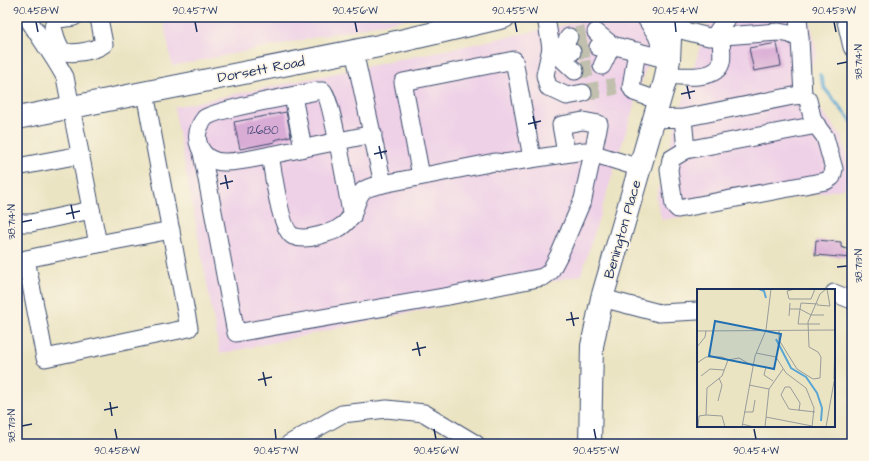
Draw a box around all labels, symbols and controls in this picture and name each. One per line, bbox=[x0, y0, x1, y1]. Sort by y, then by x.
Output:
text: 90.458°W bbox=[13, 4, 59, 18]
text: 90.457°W bbox=[172, 4, 218, 18]
text: 90.456°W bbox=[332, 4, 378, 18]
text: 90.455°W bbox=[492, 4, 539, 18]
text: 90.454°W bbox=[652, 4, 698, 18]
text: 90.453°W bbox=[812, 4, 857, 18]
text: 38.714°N bbox=[852, 44, 866, 80]
street label: Dorsett Road bbox=[216, 52, 306, 88]
house number: 12680 bbox=[247, 122, 279, 139]
street label: Benington Place bbox=[599, 177, 647, 281]
text: 38.714°N bbox=[5, 204, 19, 240]
text: 38.713°N bbox=[852, 249, 866, 283]
inset map bbox=[697, 289, 835, 427]
text: 38.713°N bbox=[5, 409, 19, 443]
text: 90.458°W bbox=[94, 444, 140, 458]
text: 90.457°W bbox=[253, 444, 299, 458]
text: 90.456°W bbox=[413, 444, 459, 458]
text: 90.455°W bbox=[573, 444, 620, 458]
text: 90.454°W bbox=[733, 444, 779, 458]

